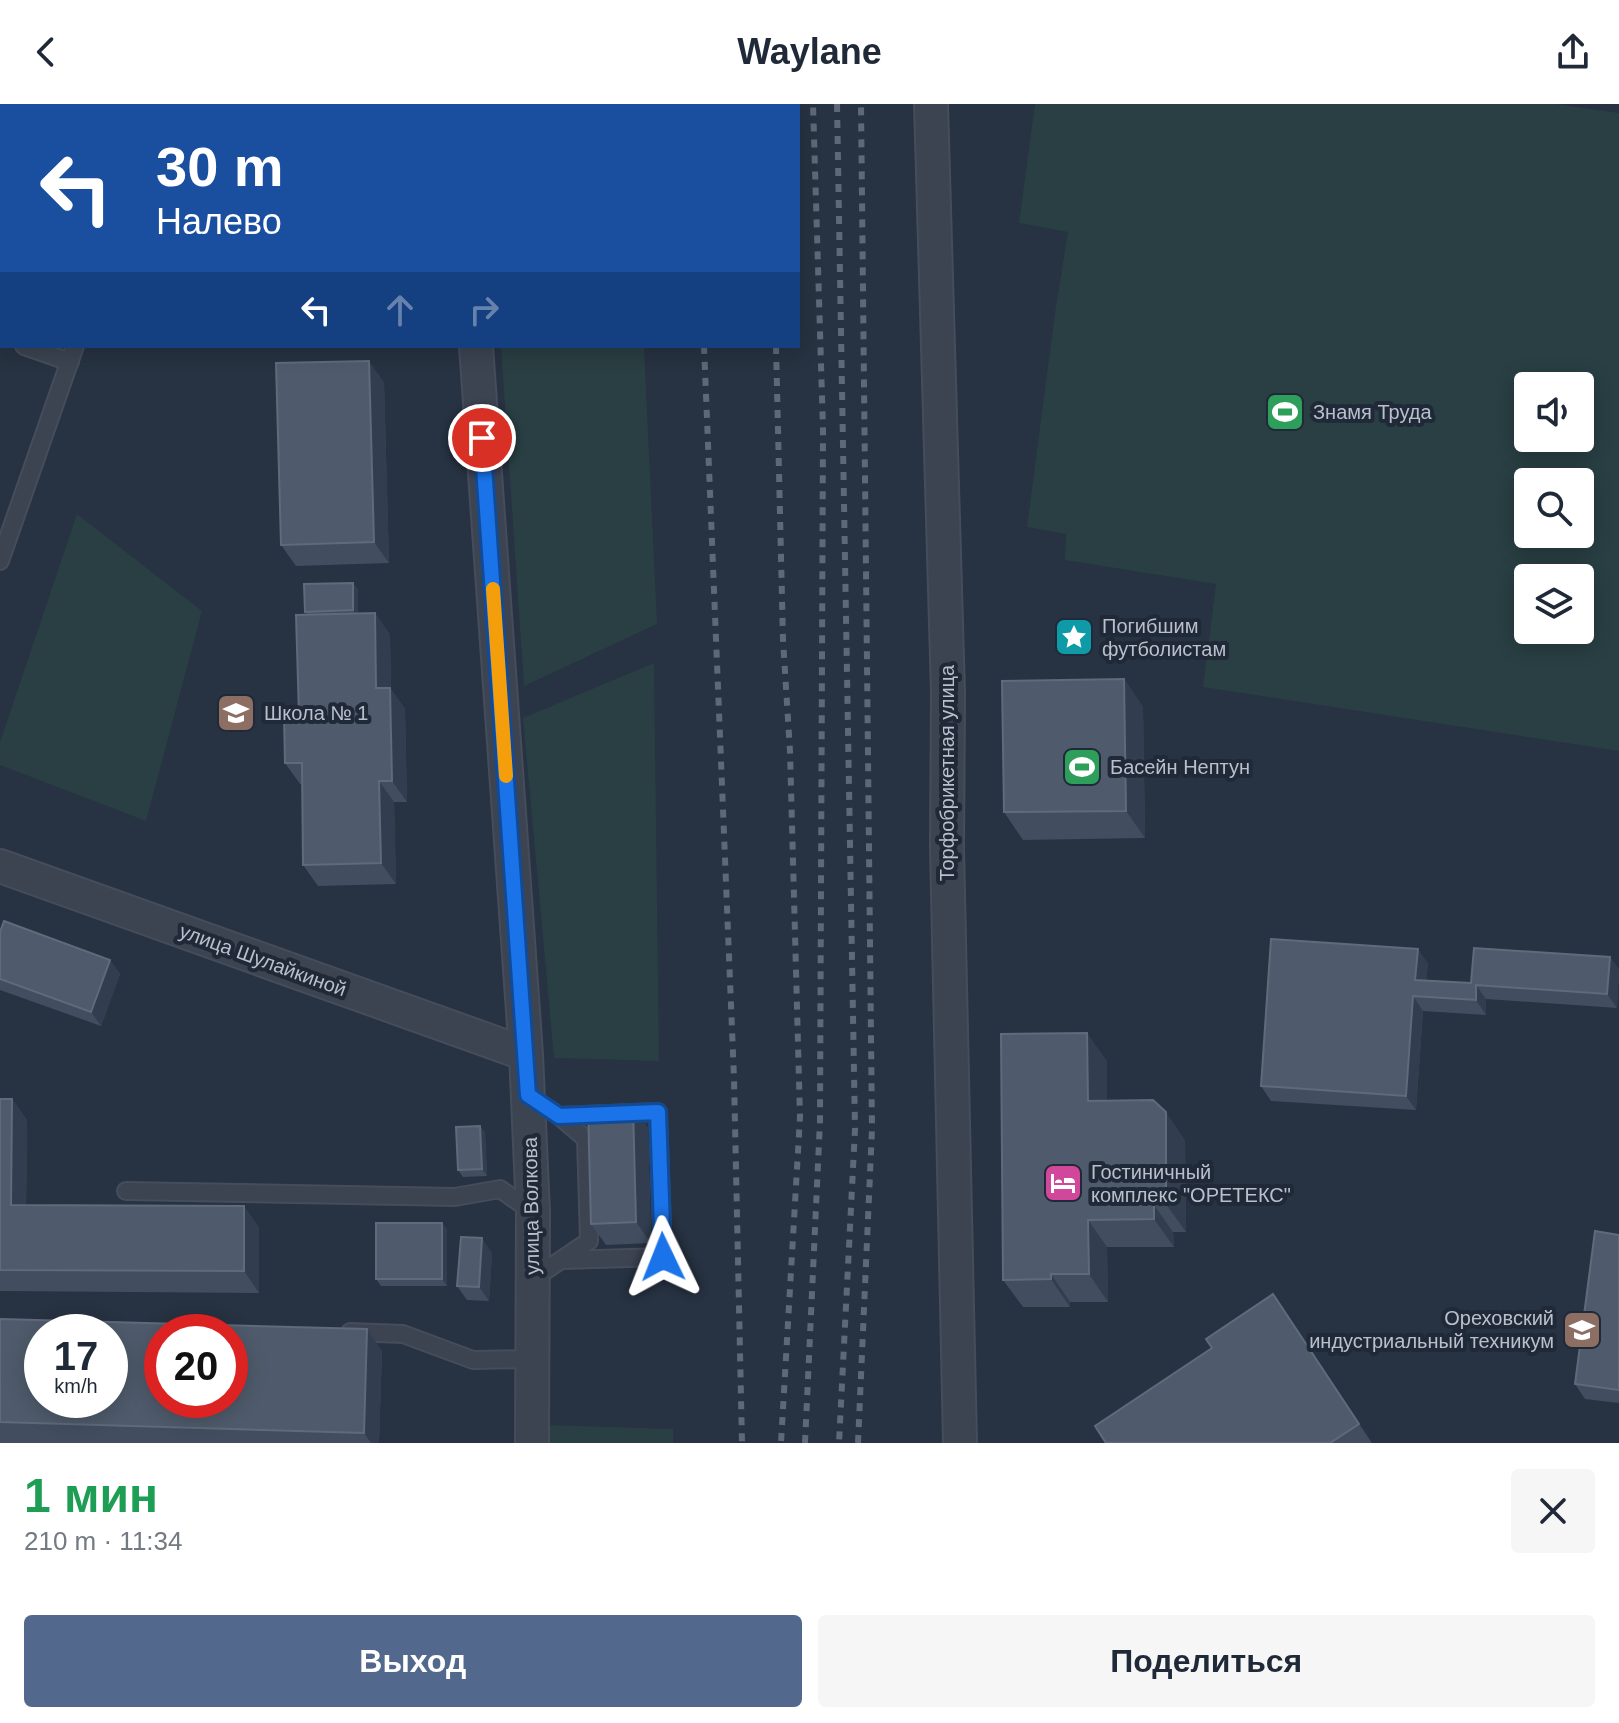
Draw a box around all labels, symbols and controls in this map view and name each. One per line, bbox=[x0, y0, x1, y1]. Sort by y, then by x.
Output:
icon: back bbox=[24, 30, 68, 74]
icon: share bbox=[1551, 30, 1595, 74]
text: Waylane bbox=[737, 31, 882, 72]
text: 30 m bbox=[156, 135, 284, 198]
icon: left bbox=[24, 136, 128, 240]
text: Налево bbox=[156, 201, 282, 242]
icon: left bbox=[294, 288, 338, 332]
icon: ahead bbox=[378, 288, 422, 332]
icon: right bbox=[462, 288, 506, 332]
map controls bbox=[1514, 372, 1594, 644]
button: sound bbox=[1514, 372, 1594, 452]
sports icon: Знамя Труда bbox=[1264, 391, 1306, 433]
place label: Знамя Труда bbox=[1313, 401, 1432, 423]
pin bbox=[448, 404, 516, 472]
icon: arrive bbox=[460, 416, 504, 460]
button: search bbox=[1514, 468, 1594, 548]
button: layers bbox=[1514, 564, 1594, 644]
place label: Погибшим футболистам bbox=[1102, 615, 1226, 660]
place icon: Погибшим футболистам bbox=[1053, 616, 1095, 658]
street label: Торфобрикетная улица bbox=[936, 664, 958, 881]
school or university icon: Школа № 1 bbox=[215, 692, 257, 734]
place label: Школа № 1 bbox=[264, 702, 368, 724]
sports icon: Басейн Нептун bbox=[1061, 746, 1103, 788]
place label: Басейн Нептун bbox=[1110, 756, 1250, 778]
street label: улица Шулайкиной bbox=[177, 920, 349, 1000]
street label: улица Волкова bbox=[519, 1136, 543, 1275]
place label: Гостиничный комплекс "ОРЕТЕКС" bbox=[1091, 1161, 1291, 1206]
hotel icon: Гостиничный комплекс "ОРЕТЕКС" bbox=[1042, 1162, 1084, 1204]
position arrow bbox=[621, 1215, 705, 1299]
place label: Ореховский индустриальный техникум bbox=[1309, 1307, 1554, 1352]
school or university icon: Ореховский индустриальный техникум bbox=[1561, 1309, 1603, 1351]
speed limit sign: 20 bbox=[144, 1314, 248, 1418]
text: 17 bbox=[54, 1334, 98, 1378]
text: km/h bbox=[54, 1375, 98, 1397]
text: 1 мин bbox=[24, 1469, 158, 1522]
button: close bbox=[1511, 1469, 1595, 1553]
text: 210 m · 11:34 bbox=[24, 1526, 183, 1556]
button: Выход bbox=[24, 1615, 802, 1707]
button: Поделиться bbox=[818, 1615, 1595, 1707]

